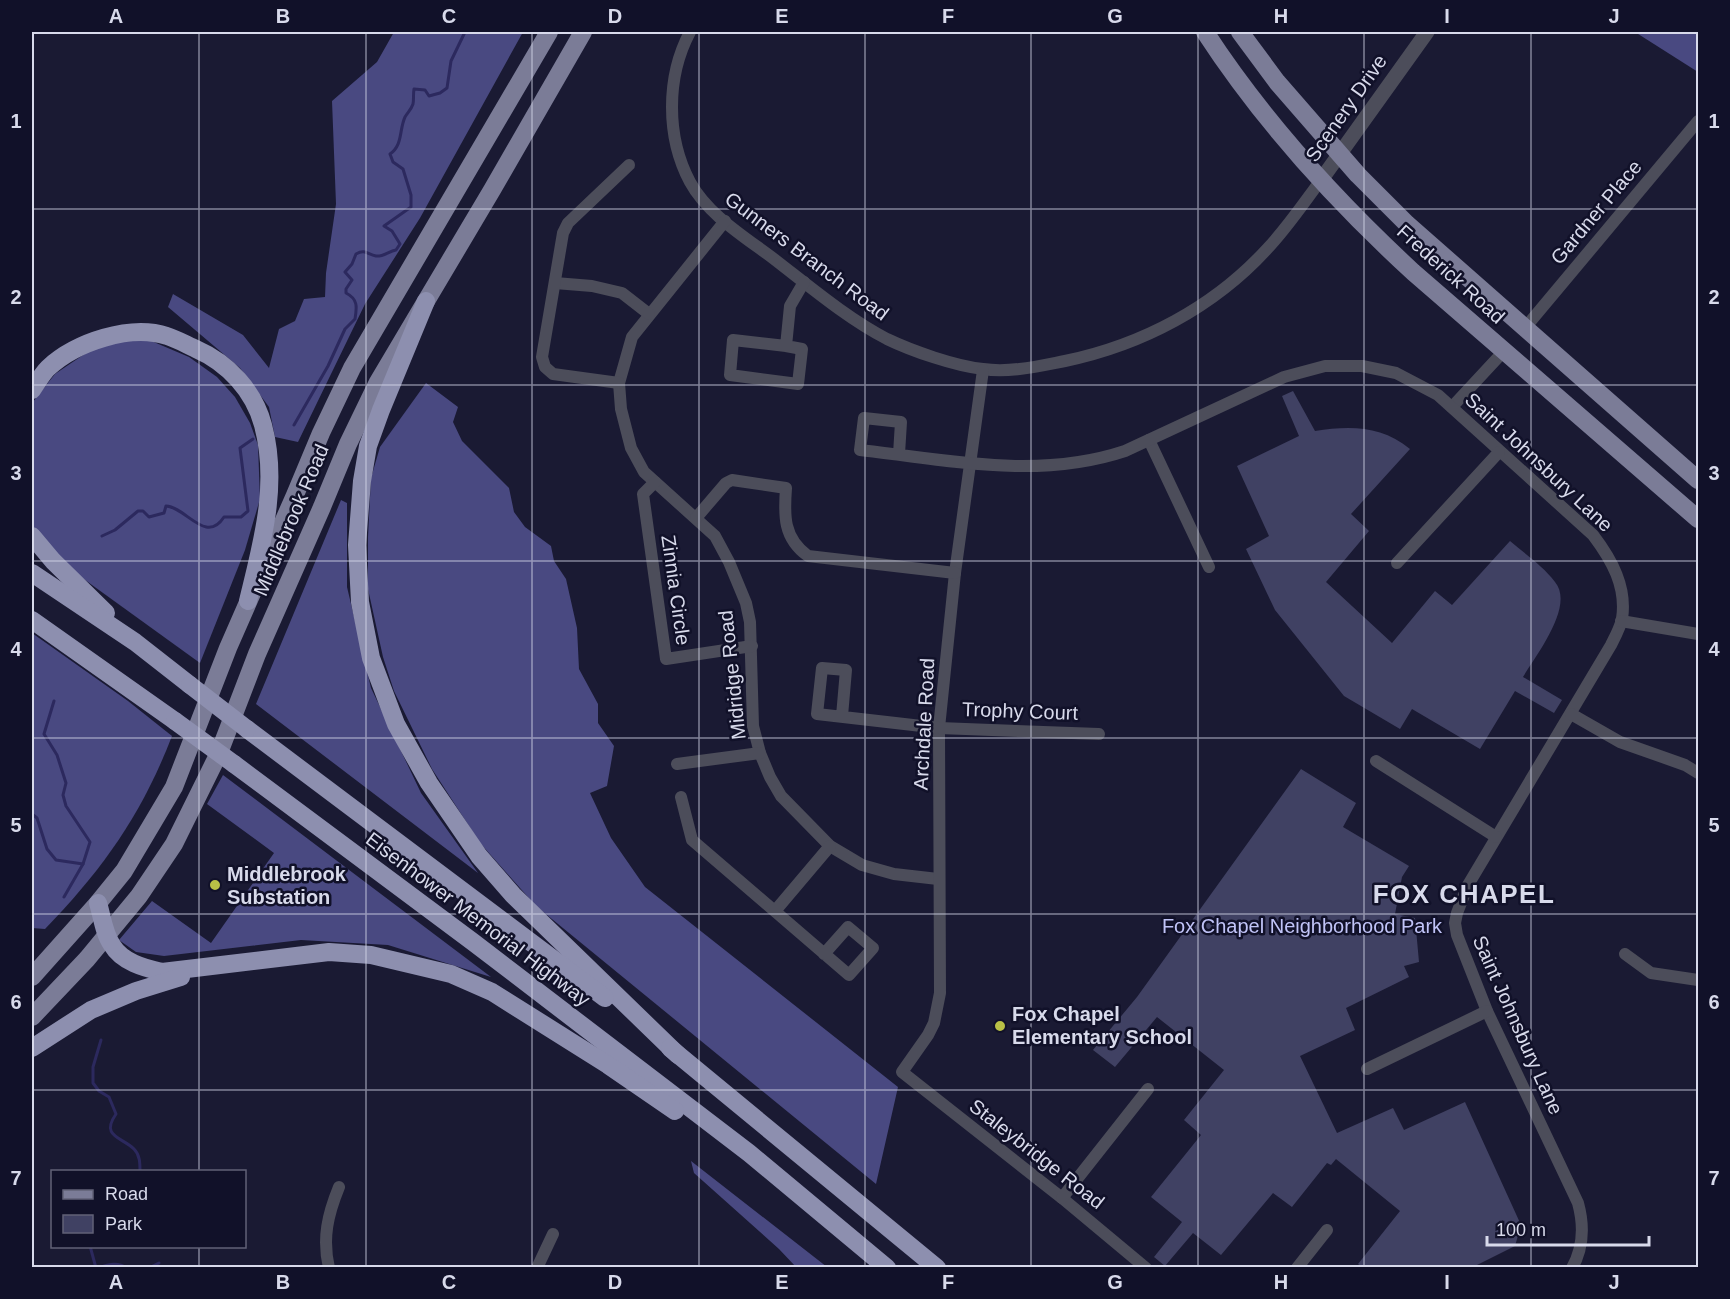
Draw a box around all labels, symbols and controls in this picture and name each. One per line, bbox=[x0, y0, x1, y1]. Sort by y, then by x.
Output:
text: A bbox=[109, 5, 123, 27]
text: B bbox=[276, 5, 290, 27]
text: C bbox=[442, 5, 456, 27]
text: D bbox=[608, 5, 622, 27]
text: E bbox=[775, 5, 789, 27]
text: F bbox=[942, 5, 954, 27]
text: G bbox=[1107, 5, 1123, 27]
text: H bbox=[1274, 5, 1288, 27]
text: I bbox=[1444, 5, 1450, 27]
text: J bbox=[1608, 5, 1620, 27]
street label: Scenery Drive bbox=[1301, 50, 1391, 166]
text: 1 bbox=[10, 110, 22, 132]
text: 1 bbox=[1708, 110, 1720, 132]
street label: Gardner Place bbox=[1546, 156, 1646, 268]
street label: Gunners Branch Road bbox=[721, 187, 893, 325]
street label: Frederick Road bbox=[1393, 220, 1509, 328]
text: 2 bbox=[10, 286, 22, 308]
text: 2 bbox=[1708, 286, 1720, 308]
street label: Saint Johnsbury Lane bbox=[1461, 388, 1617, 536]
street label: Middlebrook Road bbox=[249, 441, 333, 599]
text: 3 bbox=[10, 462, 22, 484]
text: 3 bbox=[1708, 462, 1720, 484]
street label: Zinnia Circle bbox=[657, 533, 695, 647]
street label: Midridge Road bbox=[714, 609, 750, 741]
text: 4 bbox=[10, 638, 22, 660]
text: 4 bbox=[1708, 638, 1720, 660]
street label: Archdale Road bbox=[910, 657, 938, 791]
street label: Trophy Court bbox=[962, 698, 1079, 724]
text: 5 bbox=[10, 814, 22, 836]
text: 5 bbox=[1708, 814, 1720, 836]
street label: Eisenhower Memorial Highway bbox=[362, 828, 594, 1010]
place label: Middlebrook Substation bbox=[227, 863, 347, 908]
marker: Middlebrook Substation bbox=[208, 878, 222, 892]
district label: FOX CHAPEL bbox=[1373, 879, 1555, 909]
park label: Fox Chapel Neighborhood Park bbox=[1162, 915, 1443, 937]
street label: Saint Johnsbury Lane bbox=[1469, 932, 1567, 1118]
text: 6 bbox=[10, 991, 22, 1013]
text: 6 bbox=[1708, 991, 1720, 1013]
place label: Fox Chapel Elementary School bbox=[1012, 1003, 1192, 1048]
marker: Fox Chapel Elementary School bbox=[993, 1019, 1007, 1033]
street label: Staleybridge Road bbox=[965, 1095, 1109, 1213]
text: 7 bbox=[10, 1167, 22, 1189]
text: 7 bbox=[1708, 1167, 1720, 1189]
legend bbox=[51, 1170, 246, 1248]
text: Road bbox=[105, 1184, 148, 1204]
scale bar bbox=[1487, 1209, 1649, 1247]
text: Park bbox=[105, 1214, 143, 1234]
text: 100 m bbox=[1496, 1220, 1546, 1240]
text: A bbox=[109, 1271, 123, 1293]
text: B bbox=[276, 1271, 290, 1293]
text: C bbox=[442, 1271, 456, 1293]
text: D bbox=[608, 1271, 622, 1293]
text: E bbox=[775, 1271, 789, 1293]
text: F bbox=[942, 1271, 954, 1293]
text: G bbox=[1107, 1271, 1123, 1293]
text: H bbox=[1274, 1271, 1288, 1293]
text: I bbox=[1444, 1271, 1450, 1293]
text: J bbox=[1608, 1271, 1620, 1293]

